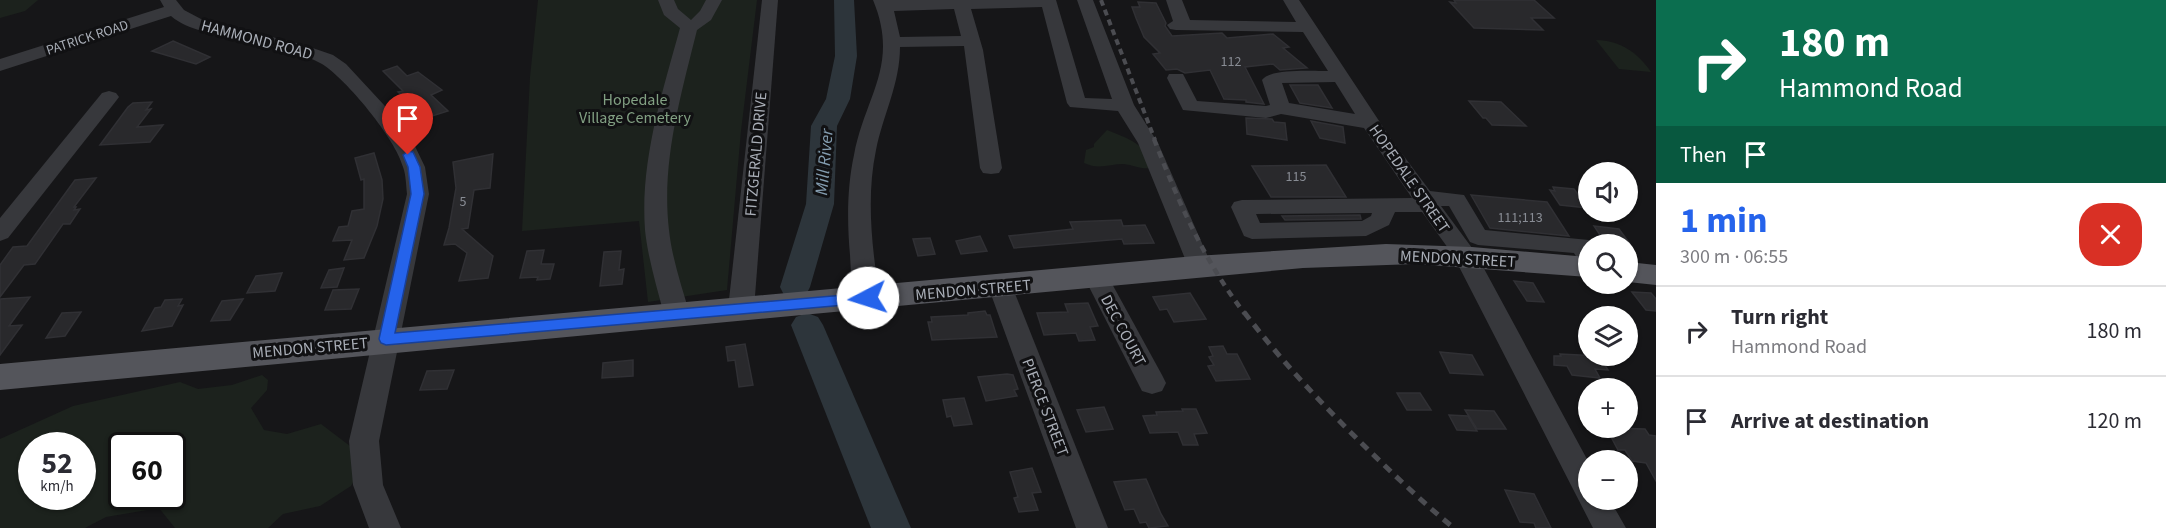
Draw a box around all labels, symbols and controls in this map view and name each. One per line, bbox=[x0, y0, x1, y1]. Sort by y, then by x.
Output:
text: 180 m bbox=[1779, 13, 1890, 73]
street label: PATRICK ROAD bbox=[44, 15, 131, 61]
street label: HAMMOND ROAD bbox=[199, 15, 315, 65]
icon: right bbox=[1680, 24, 1758, 102]
house number: 112 bbox=[1221, 52, 1241, 72]
text: Hammond Road bbox=[1779, 69, 1963, 108]
park label: Hopedale Village Cemetery bbox=[579, 89, 692, 129]
street label: FITZGERALD DRIVE bbox=[740, 91, 772, 217]
pin bbox=[382, 93, 433, 155]
icon: arrive bbox=[391, 102, 424, 135]
street label: HOPEDALE STREET bbox=[1364, 120, 1455, 238]
water label: Mill River bbox=[809, 127, 840, 196]
icon: arrive bbox=[1739, 138, 1772, 171]
text: Then bbox=[1680, 139, 1727, 171]
map controls bbox=[1578, 162, 1638, 510]
button: sound bbox=[1578, 162, 1638, 222]
house number: 115 bbox=[1286, 167, 1306, 187]
house number: 5 bbox=[460, 192, 467, 212]
text: 1 min bbox=[1680, 195, 1768, 246]
button: close bbox=[2079, 203, 2142, 266]
house number: 111;113 bbox=[1497, 208, 1543, 228]
button: search bbox=[1578, 234, 1638, 294]
text: 300 m · 06:55 bbox=[1680, 243, 1788, 271]
street label: MENDON STREET bbox=[1400, 245, 1517, 273]
position arrow bbox=[836, 266, 900, 330]
street label: MENDON STREET bbox=[914, 274, 1032, 306]
street label: DEC COURT bbox=[1095, 291, 1151, 370]
text: Turn right bbox=[1731, 301, 1828, 333]
button: layers bbox=[1578, 306, 1638, 366]
icon: right bbox=[1680, 315, 1713, 348]
text: 180 m bbox=[2087, 315, 2142, 347]
street label: MENDON STREET bbox=[251, 332, 369, 364]
text: Hammond Road bbox=[1731, 333, 1867, 361]
street label: PIERCE STREET bbox=[1016, 355, 1074, 460]
button: + bbox=[1578, 378, 1638, 438]
icon: arrive bbox=[1680, 405, 1713, 438]
text: Arrive at destination bbox=[1731, 405, 1929, 437]
text: 120 m bbox=[2087, 405, 2142, 437]
speed limit sign: 60 bbox=[108, 432, 186, 510]
text: 52 bbox=[41, 442, 73, 485]
button: − bbox=[1578, 450, 1638, 510]
text: km/h bbox=[40, 476, 74, 497]

